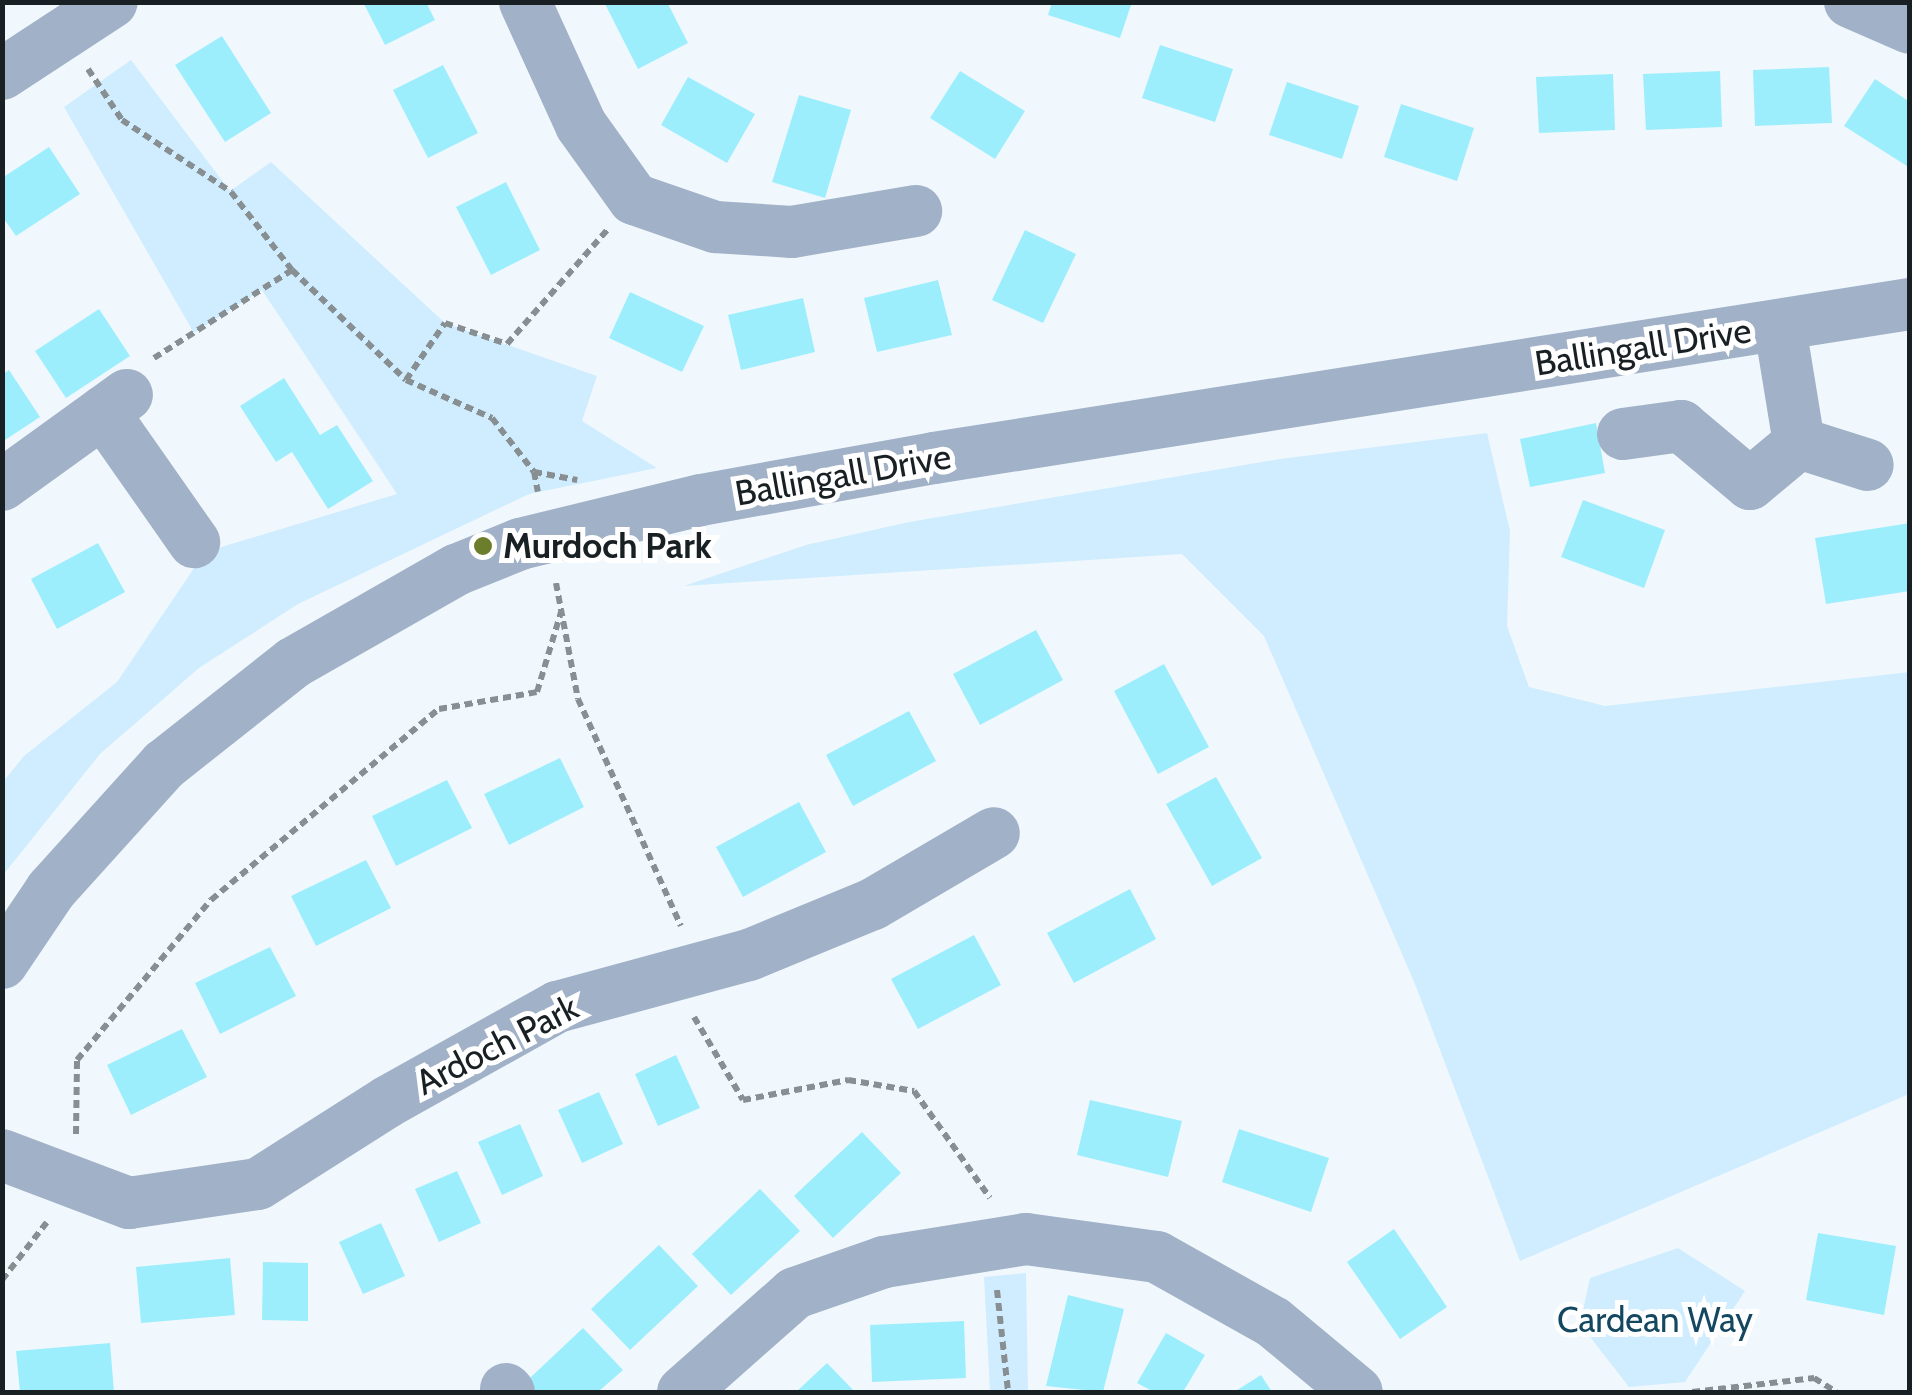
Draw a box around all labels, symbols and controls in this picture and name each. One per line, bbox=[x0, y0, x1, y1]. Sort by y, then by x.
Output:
street label: Ballingall Drive bbox=[1532, 309, 1754, 385]
street label: Ballingall Drive bbox=[732, 435, 954, 515]
place label: Murdoch Park bbox=[503, 525, 712, 567]
marker: Murdoch Park bbox=[472, 535, 494, 557]
street label: Ardoch Park bbox=[409, 986, 585, 1104]
park label: Cardean Way bbox=[1557, 1299, 1753, 1341]

